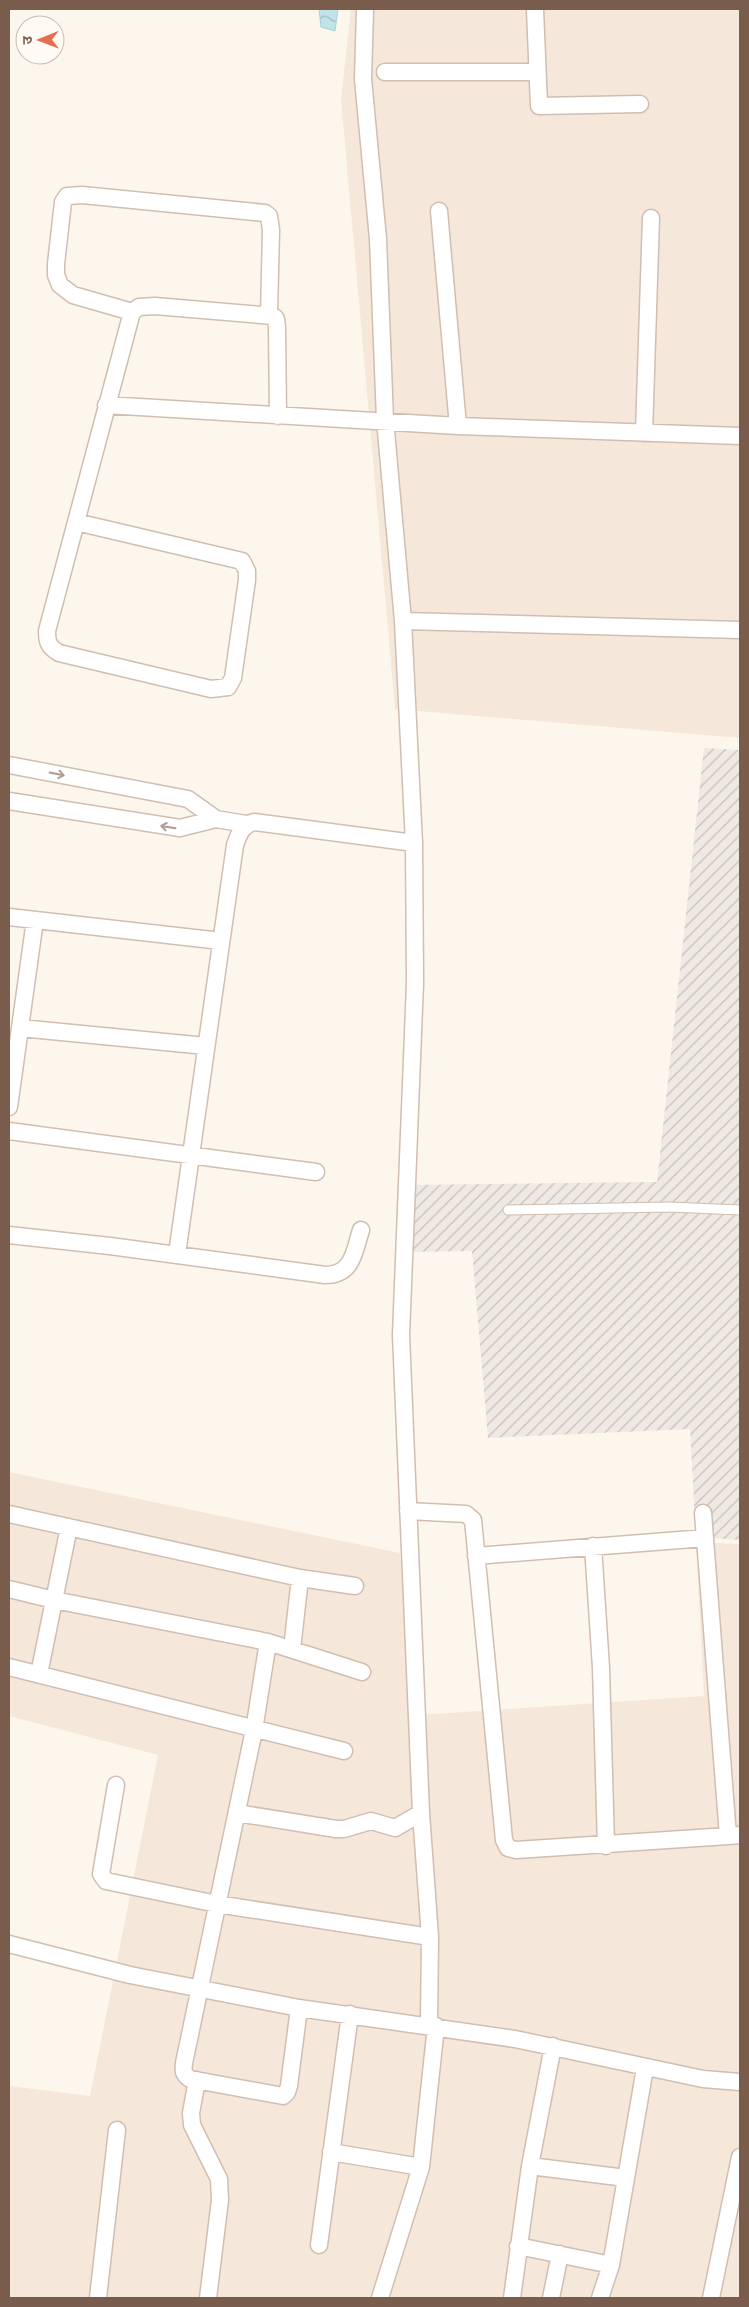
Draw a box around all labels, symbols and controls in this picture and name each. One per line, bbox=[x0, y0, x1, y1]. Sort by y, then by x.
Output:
north arrow bbox=[15, 15, 65, 65]
text: उ bbox=[17, 35, 36, 45]
one-way arrow bbox=[48, 770, 64, 779]
one-way arrow bbox=[161, 821, 177, 831]

